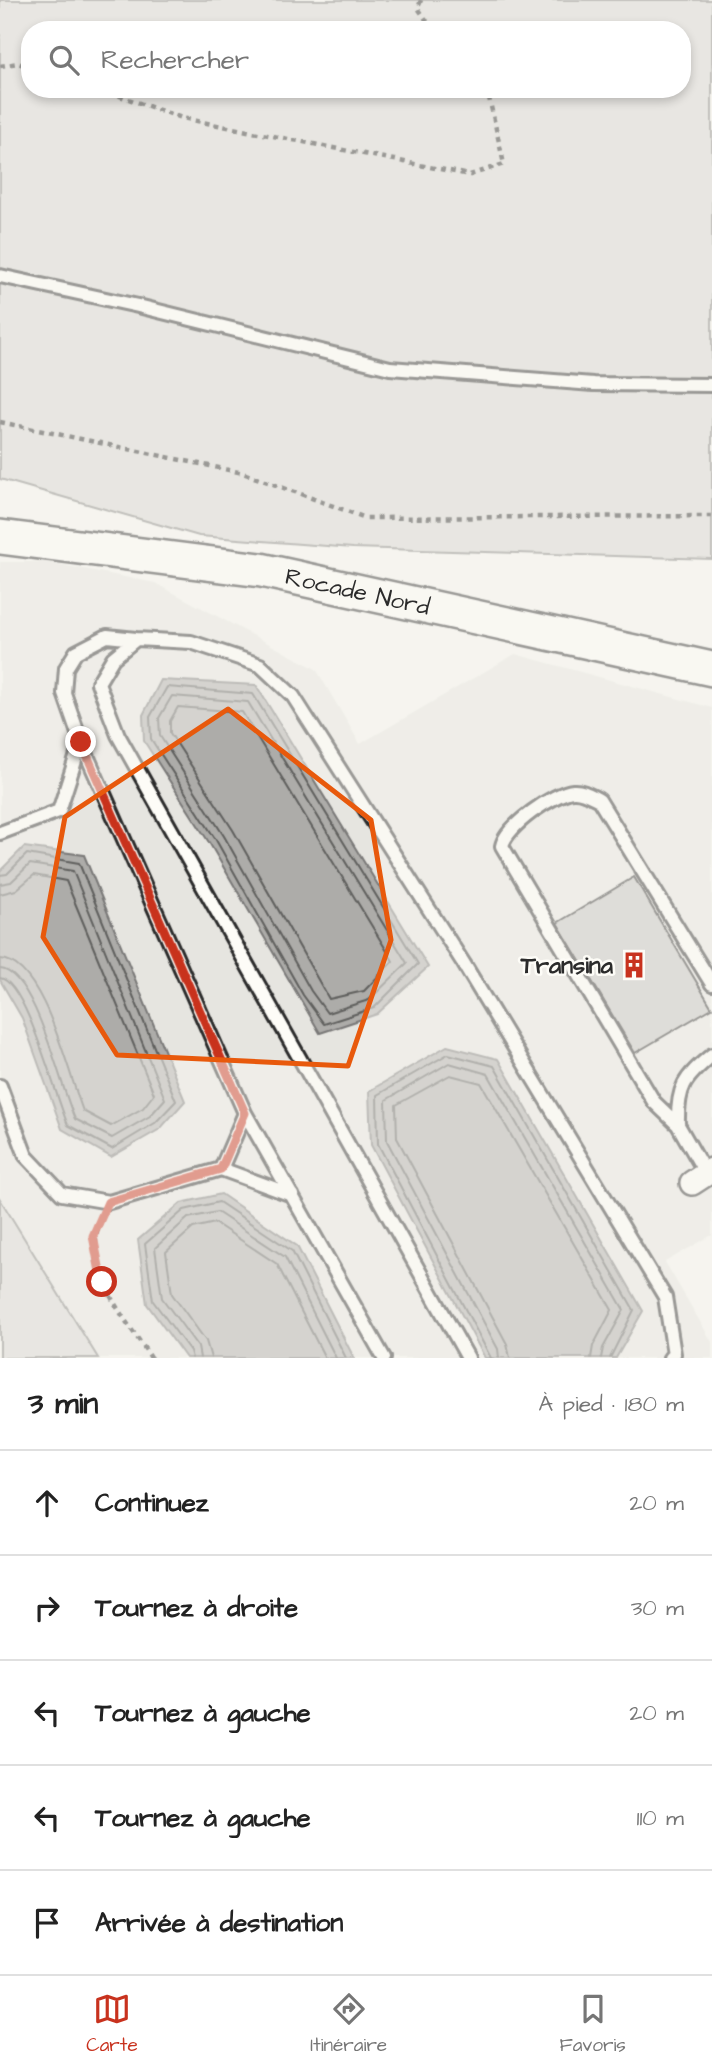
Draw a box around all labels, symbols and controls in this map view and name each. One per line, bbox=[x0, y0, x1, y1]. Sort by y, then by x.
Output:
search box bbox=[21, 21, 691, 98]
icon: search bbox=[45, 41, 83, 79]
text: Rechercher bbox=[101, 42, 249, 78]
street label: Rocade Nord bbox=[282, 560, 433, 625]
route end bbox=[65, 726, 96, 757]
place label: Transina bbox=[520, 949, 614, 983]
building icon: Transina bbox=[619, 950, 649, 980]
route start bbox=[86, 1266, 117, 1297]
text: 3 min bbox=[28, 1383, 98, 1425]
text: À pied · 180 m bbox=[538, 1388, 684, 1420]
icon: ahead bbox=[28, 1484, 66, 1522]
text: Continuez bbox=[95, 1485, 209, 1521]
text: 20 m bbox=[629, 1487, 684, 1519]
icon: right bbox=[28, 1589, 66, 1627]
text: Tournez à droite bbox=[95, 1590, 298, 1626]
text: 30 m bbox=[631, 1592, 684, 1624]
icon: left bbox=[28, 1694, 66, 1732]
text: Tournez à gauche bbox=[95, 1695, 311, 1731]
text: 20 m bbox=[629, 1697, 684, 1729]
icon: left bbox=[28, 1799, 66, 1837]
text: Tournez à gauche bbox=[95, 1800, 311, 1836]
text: 110 m bbox=[636, 1802, 684, 1834]
icon: arrive bbox=[28, 1904, 66, 1942]
text: Arrivée à destination bbox=[95, 1905, 343, 1941]
tab: Carte bbox=[86, 1990, 138, 2059]
tab: Itinéraire bbox=[310, 1990, 387, 2059]
tab: Favoris bbox=[560, 1990, 626, 2059]

